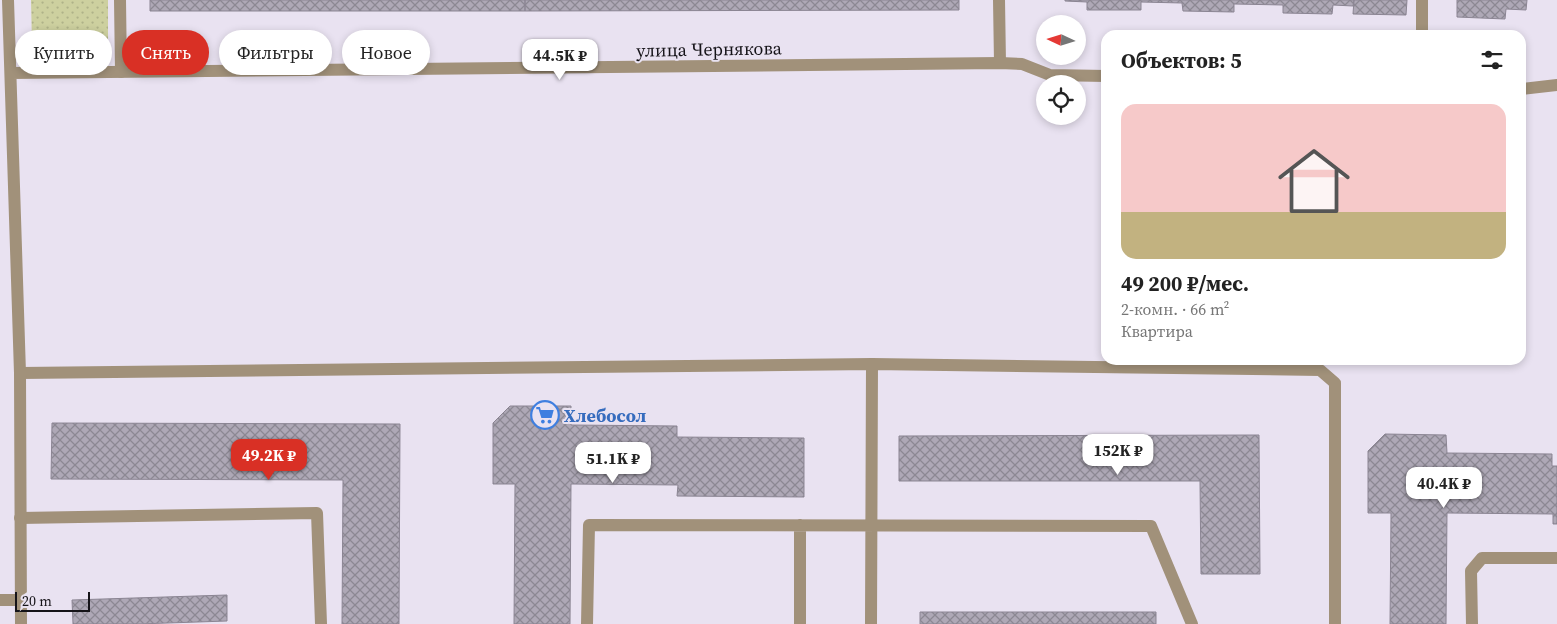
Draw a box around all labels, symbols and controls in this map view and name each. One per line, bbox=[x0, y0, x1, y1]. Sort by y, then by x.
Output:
north arrow bbox=[1036, 15, 1086, 65]
map controls bbox=[1036, 15, 1086, 125]
chip: Купить bbox=[15, 30, 112, 75]
chip: Снять bbox=[122, 30, 209, 75]
chip: Фильтры bbox=[219, 30, 332, 75]
chip: Новое bbox=[342, 30, 430, 75]
street label: улица Чернякова bbox=[636, 35, 783, 63]
pin: 44.5K ₽ bbox=[514, 38, 606, 81]
text: 44.5K ₽ bbox=[533, 44, 587, 66]
text: Объектов: 5 bbox=[1121, 46, 1242, 75]
icon: filters bbox=[1478, 46, 1506, 74]
button: locate bbox=[1036, 75, 1086, 125]
icon: home bbox=[1269, 136, 1359, 226]
text: 49 200 ₽/мес. bbox=[1121, 269, 1249, 298]
text: 2-комн. · 66 m² bbox=[1121, 298, 1229, 320]
text: Квартира bbox=[1121, 320, 1193, 342]
supermarket icon: Хлебосол bbox=[530, 400, 560, 430]
place label: Хлебосол bbox=[564, 403, 647, 428]
pin: 152K ₽ bbox=[1077, 434, 1159, 476]
pin: 49.2K ₽ bbox=[223, 438, 315, 481]
text: 152K ₽ bbox=[1093, 439, 1143, 461]
pin: 51.1K ₽ bbox=[567, 442, 659, 484]
text: 49.2K ₽ bbox=[242, 444, 296, 466]
text: 51.1K ₽ bbox=[586, 447, 640, 469]
pin: 40.4K ₽ bbox=[1398, 466, 1490, 509]
text: 40.4K ₽ bbox=[1417, 472, 1471, 494]
scale bar bbox=[15, 589, 90, 612]
text: 20 m bbox=[22, 591, 52, 611]

